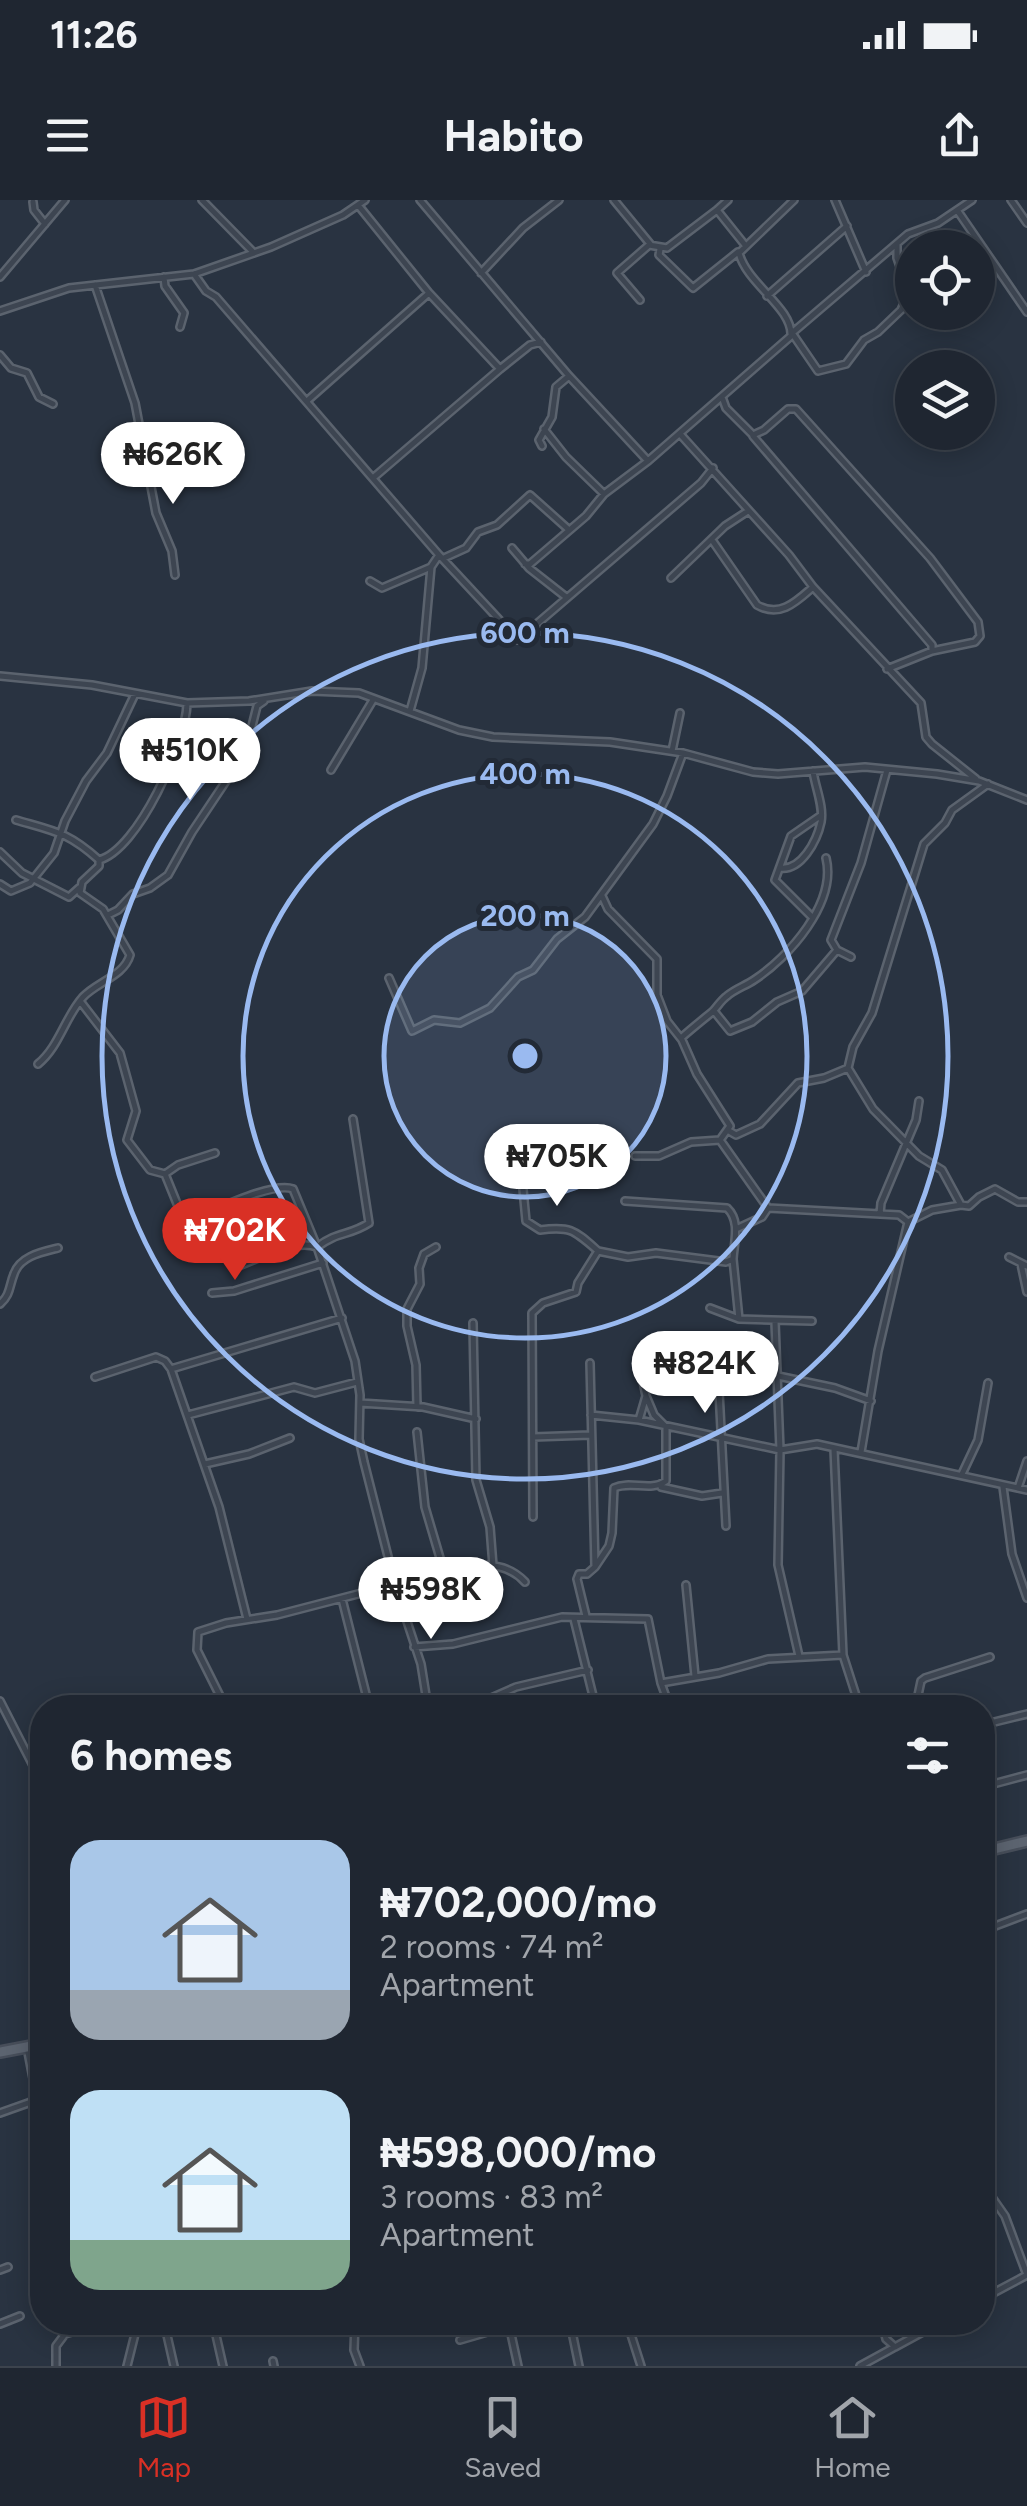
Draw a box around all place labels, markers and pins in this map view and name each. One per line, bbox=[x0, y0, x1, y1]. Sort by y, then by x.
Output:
pin: ₦626K bbox=[103, 422, 243, 507]
pin: ₦510K bbox=[120, 718, 260, 803]
centre of rings bbox=[507, 1038, 543, 1074]
pin: ₦705K bbox=[487, 1124, 627, 1209]
pin: ₦702K bbox=[165, 1198, 305, 1283]
pin: ₦824K bbox=[635, 1331, 775, 1416]
pin: ₦598K bbox=[361, 1557, 501, 1642]

